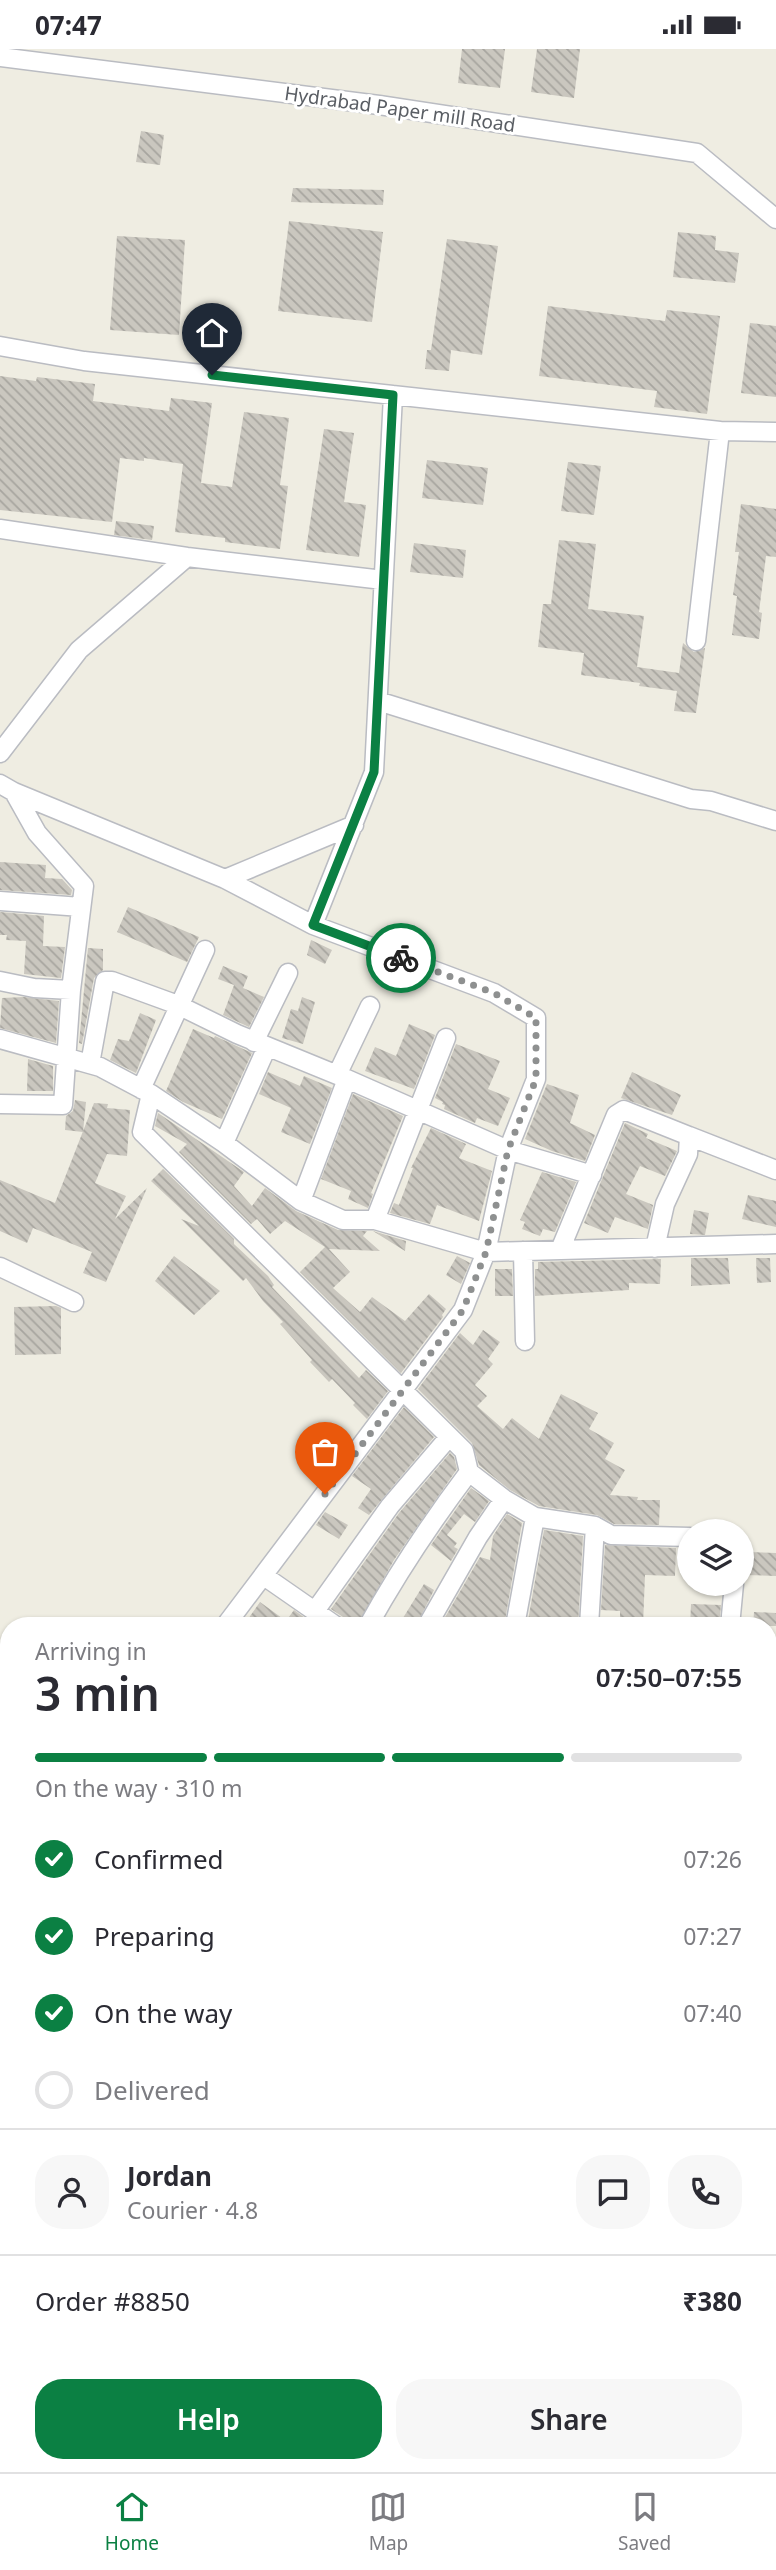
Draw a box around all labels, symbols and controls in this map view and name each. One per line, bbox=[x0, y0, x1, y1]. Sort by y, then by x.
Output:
text: 07:47 bbox=[35, 7, 102, 43]
street label: Hydrabad Paper mill Road bbox=[283, 80, 517, 138]
pin bbox=[182, 303, 242, 375]
icon: home bbox=[193, 314, 231, 352]
courier bbox=[366, 923, 436, 993]
icon: bike bbox=[382, 939, 420, 977]
pin bbox=[295, 1422, 355, 1494]
icon: bag bbox=[306, 1433, 344, 1471]
map controls bbox=[677, 1519, 754, 1596]
button: layers bbox=[677, 1519, 754, 1596]
text: Arriving in bbox=[35, 1635, 147, 1667]
text: 07:50–07:55 bbox=[596, 1659, 742, 1695]
text: 3 min bbox=[35, 1662, 160, 1724]
text: On the way · 310 m bbox=[35, 1772, 242, 1804]
icon: check bbox=[35, 1840, 73, 1878]
text: Confirmed bbox=[94, 1841, 224, 1877]
text: 07:26 bbox=[683, 1843, 742, 1875]
icon: check bbox=[35, 1917, 73, 1955]
text: Preparing bbox=[94, 1918, 215, 1954]
text: 07:27 bbox=[683, 1920, 742, 1952]
icon: check bbox=[35, 1994, 73, 2032]
text: On the way bbox=[94, 1995, 232, 2031]
text: 07:40 bbox=[683, 1997, 742, 2029]
text: Delivered bbox=[94, 2072, 210, 2108]
button: person bbox=[35, 2155, 109, 2229]
button: chat bbox=[576, 2155, 650, 2229]
button: phone bbox=[668, 2155, 742, 2229]
text: Jordan bbox=[127, 2158, 212, 2194]
text: Courier · 4.8 bbox=[127, 2194, 258, 2226]
text: Order #8850 bbox=[35, 2283, 190, 2319]
text: ₹380 bbox=[683, 2283, 742, 2319]
button: Help bbox=[35, 2379, 382, 2459]
button: Share bbox=[396, 2379, 742, 2459]
tab: Home bbox=[105, 2488, 159, 2556]
tab: Map bbox=[369, 2488, 408, 2556]
tab: Saved bbox=[618, 2488, 671, 2556]

